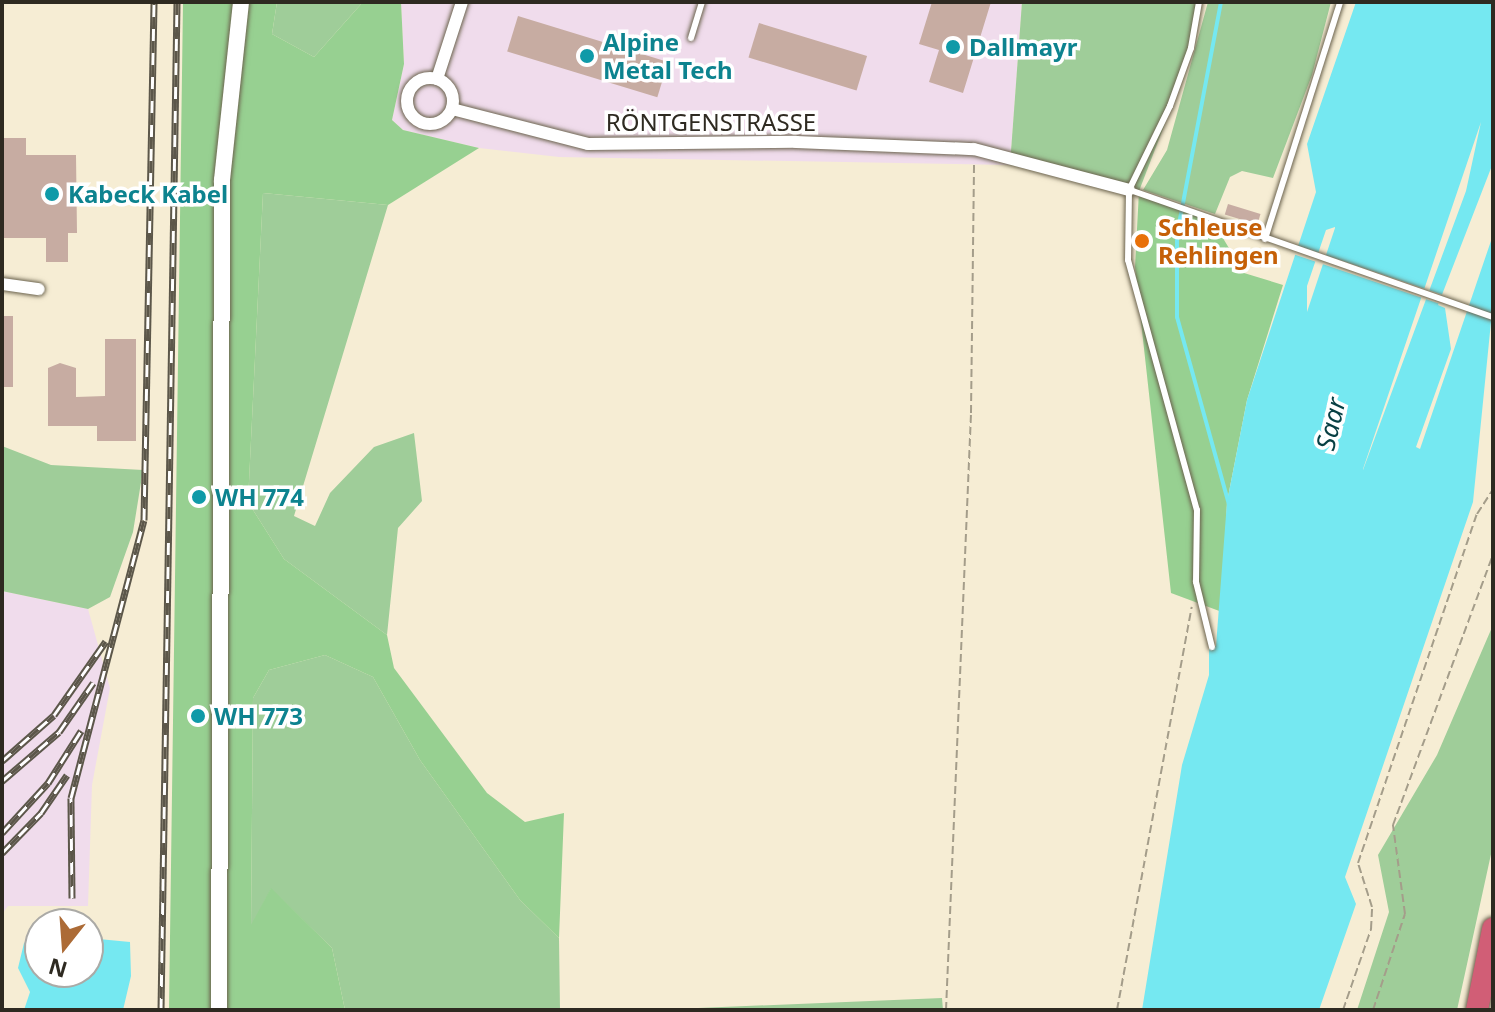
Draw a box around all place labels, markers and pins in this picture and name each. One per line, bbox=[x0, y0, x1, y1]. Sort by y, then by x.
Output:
place label: Alpine Metal Tech bbox=[603, 28, 733, 84]
place label: Dallmayr bbox=[969, 33, 1077, 61]
marker: Dallmayr bbox=[944, 38, 962, 56]
marker: Alpine Metal Tech bbox=[578, 47, 596, 65]
place label: Kabeck Kabel bbox=[68, 180, 228, 208]
marker: Kabeck Kabel bbox=[43, 185, 61, 203]
place label: Schleuse Rehlingen bbox=[1158, 213, 1279, 269]
marker: Schleuse Rehlingen bbox=[1133, 232, 1151, 250]
place label: WH 774 bbox=[215, 483, 304, 511]
marker: WH 774 bbox=[190, 488, 208, 506]
place label: WH 773 bbox=[214, 702, 303, 730]
marker: WH 773 bbox=[189, 707, 207, 725]

